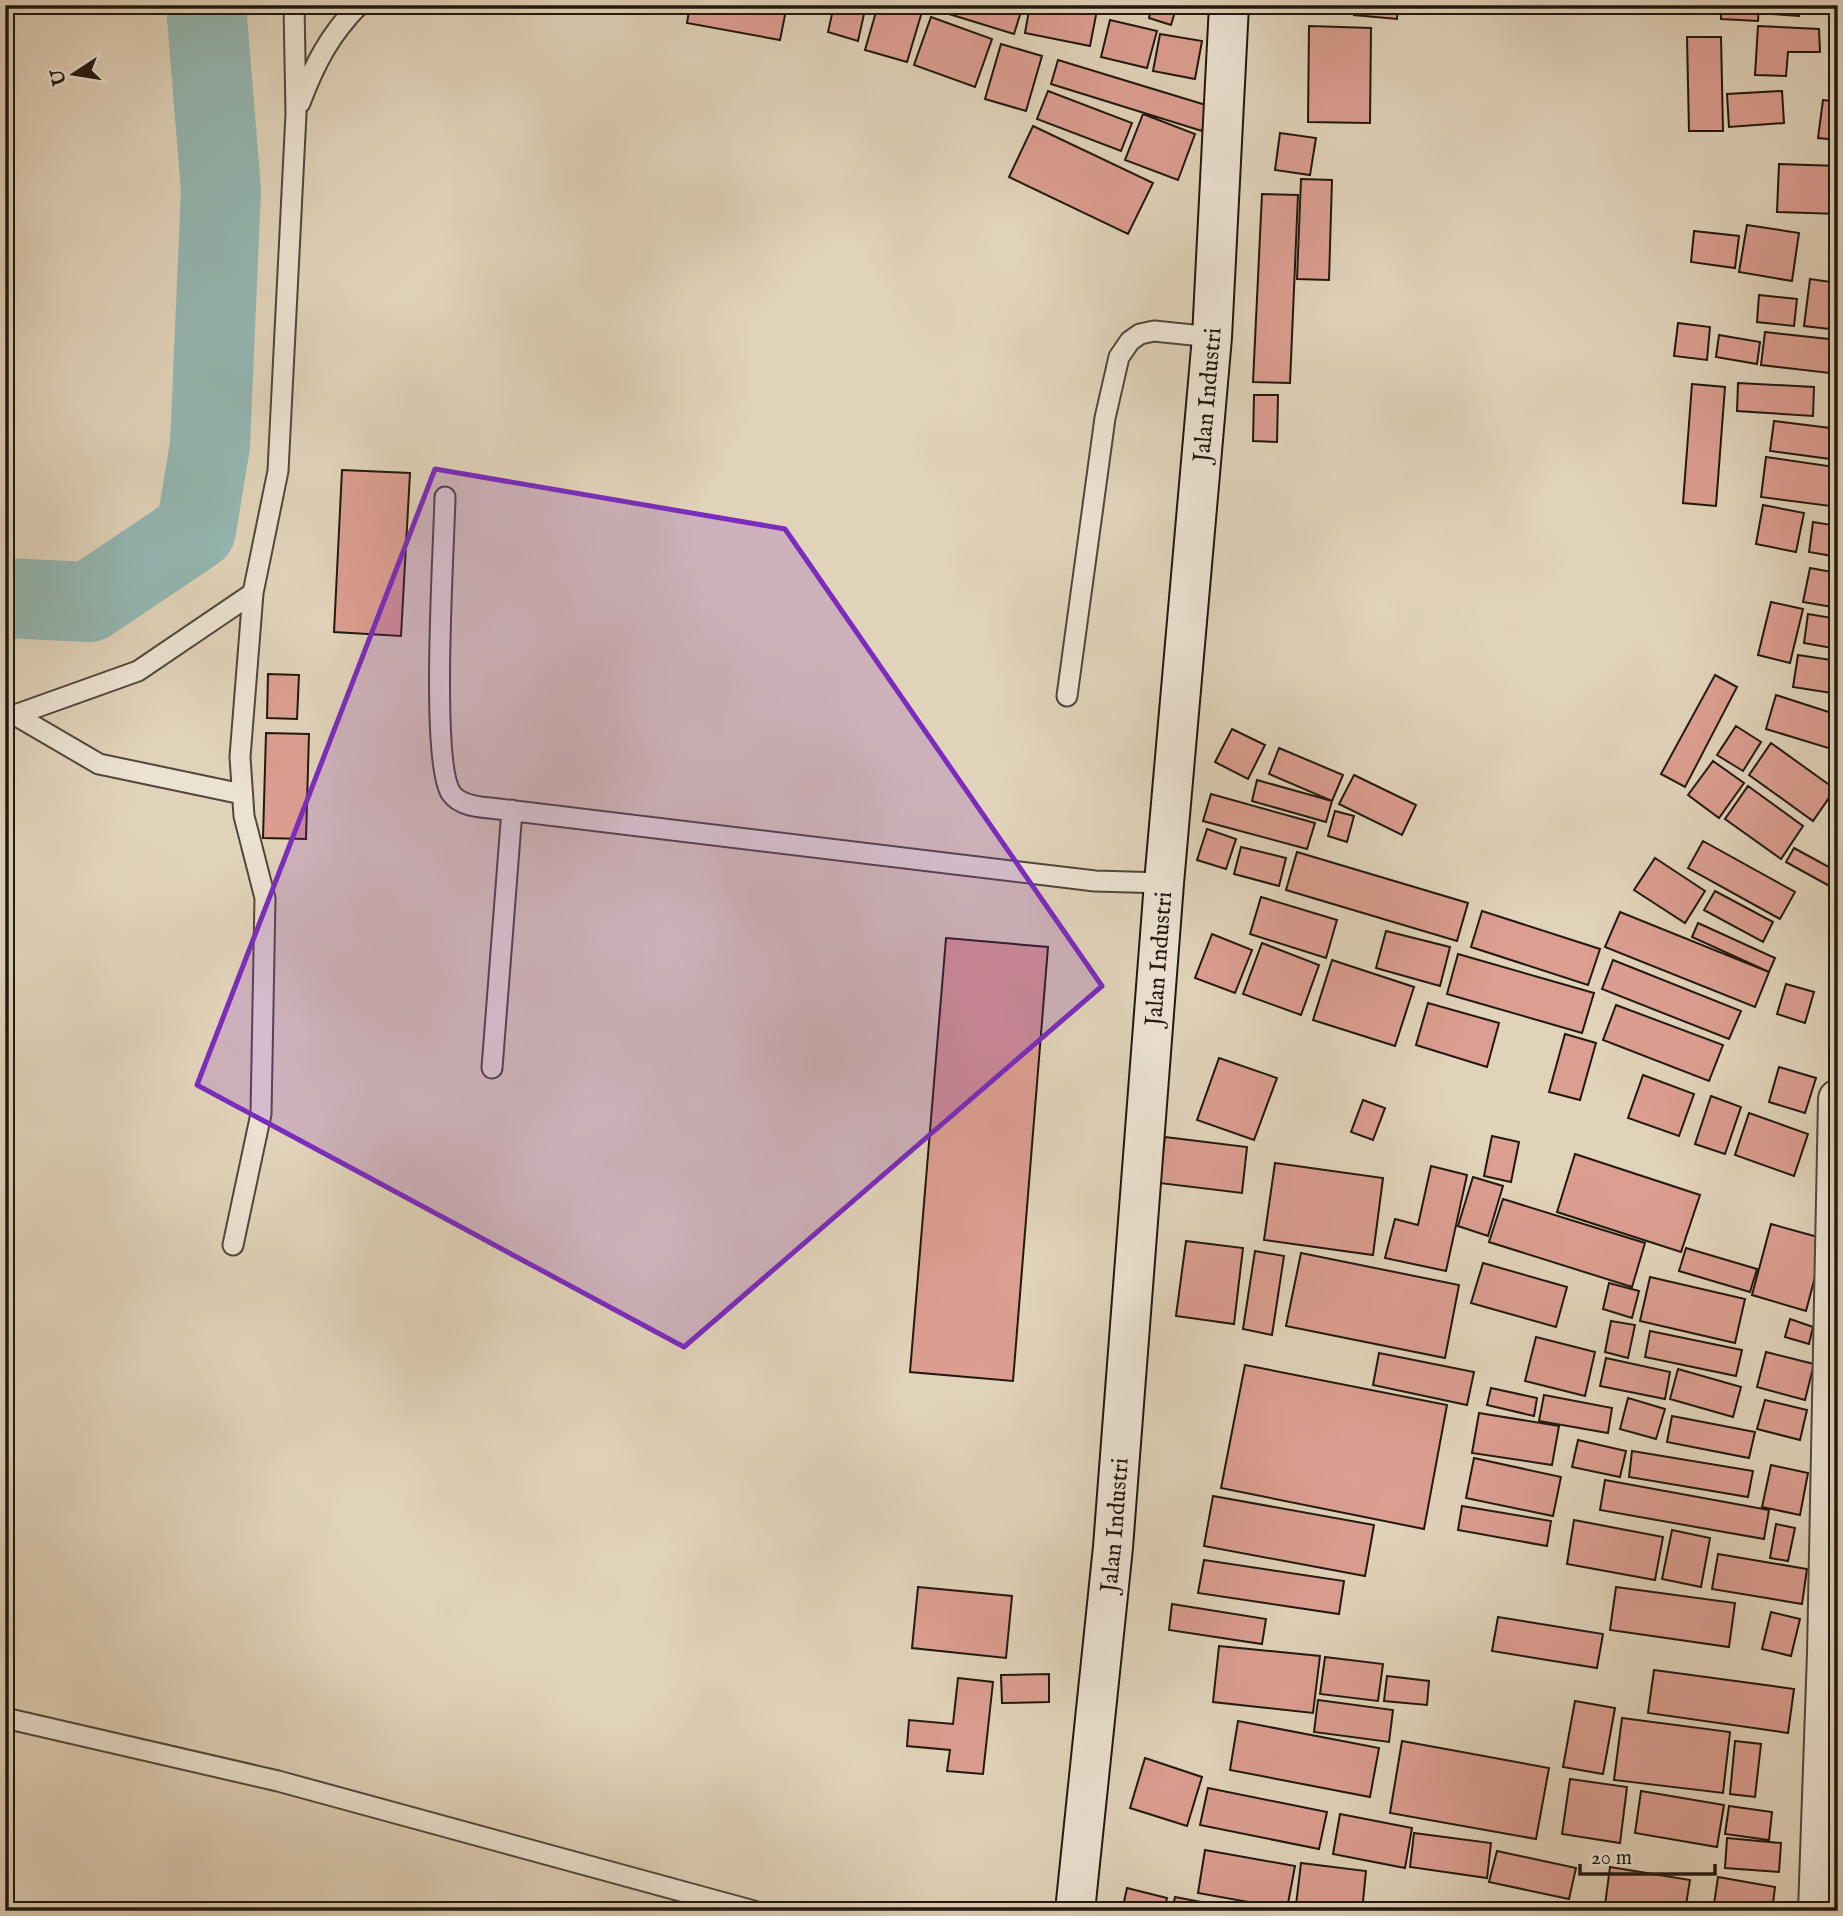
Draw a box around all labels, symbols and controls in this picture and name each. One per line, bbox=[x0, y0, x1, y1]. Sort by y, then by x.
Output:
north arrow bbox=[38, 38, 108, 108]
text: U bbox=[46, 66, 73, 88]
street label: Jalan Industri bbox=[1187, 327, 1229, 466]
street label: Jalan Industri bbox=[1139, 890, 1180, 1030]
street label: Jalan Industri bbox=[1094, 1457, 1137, 1597]
scale bar bbox=[1580, 1832, 1715, 1876]
text: 20 m bbox=[1591, 1845, 1632, 1872]

